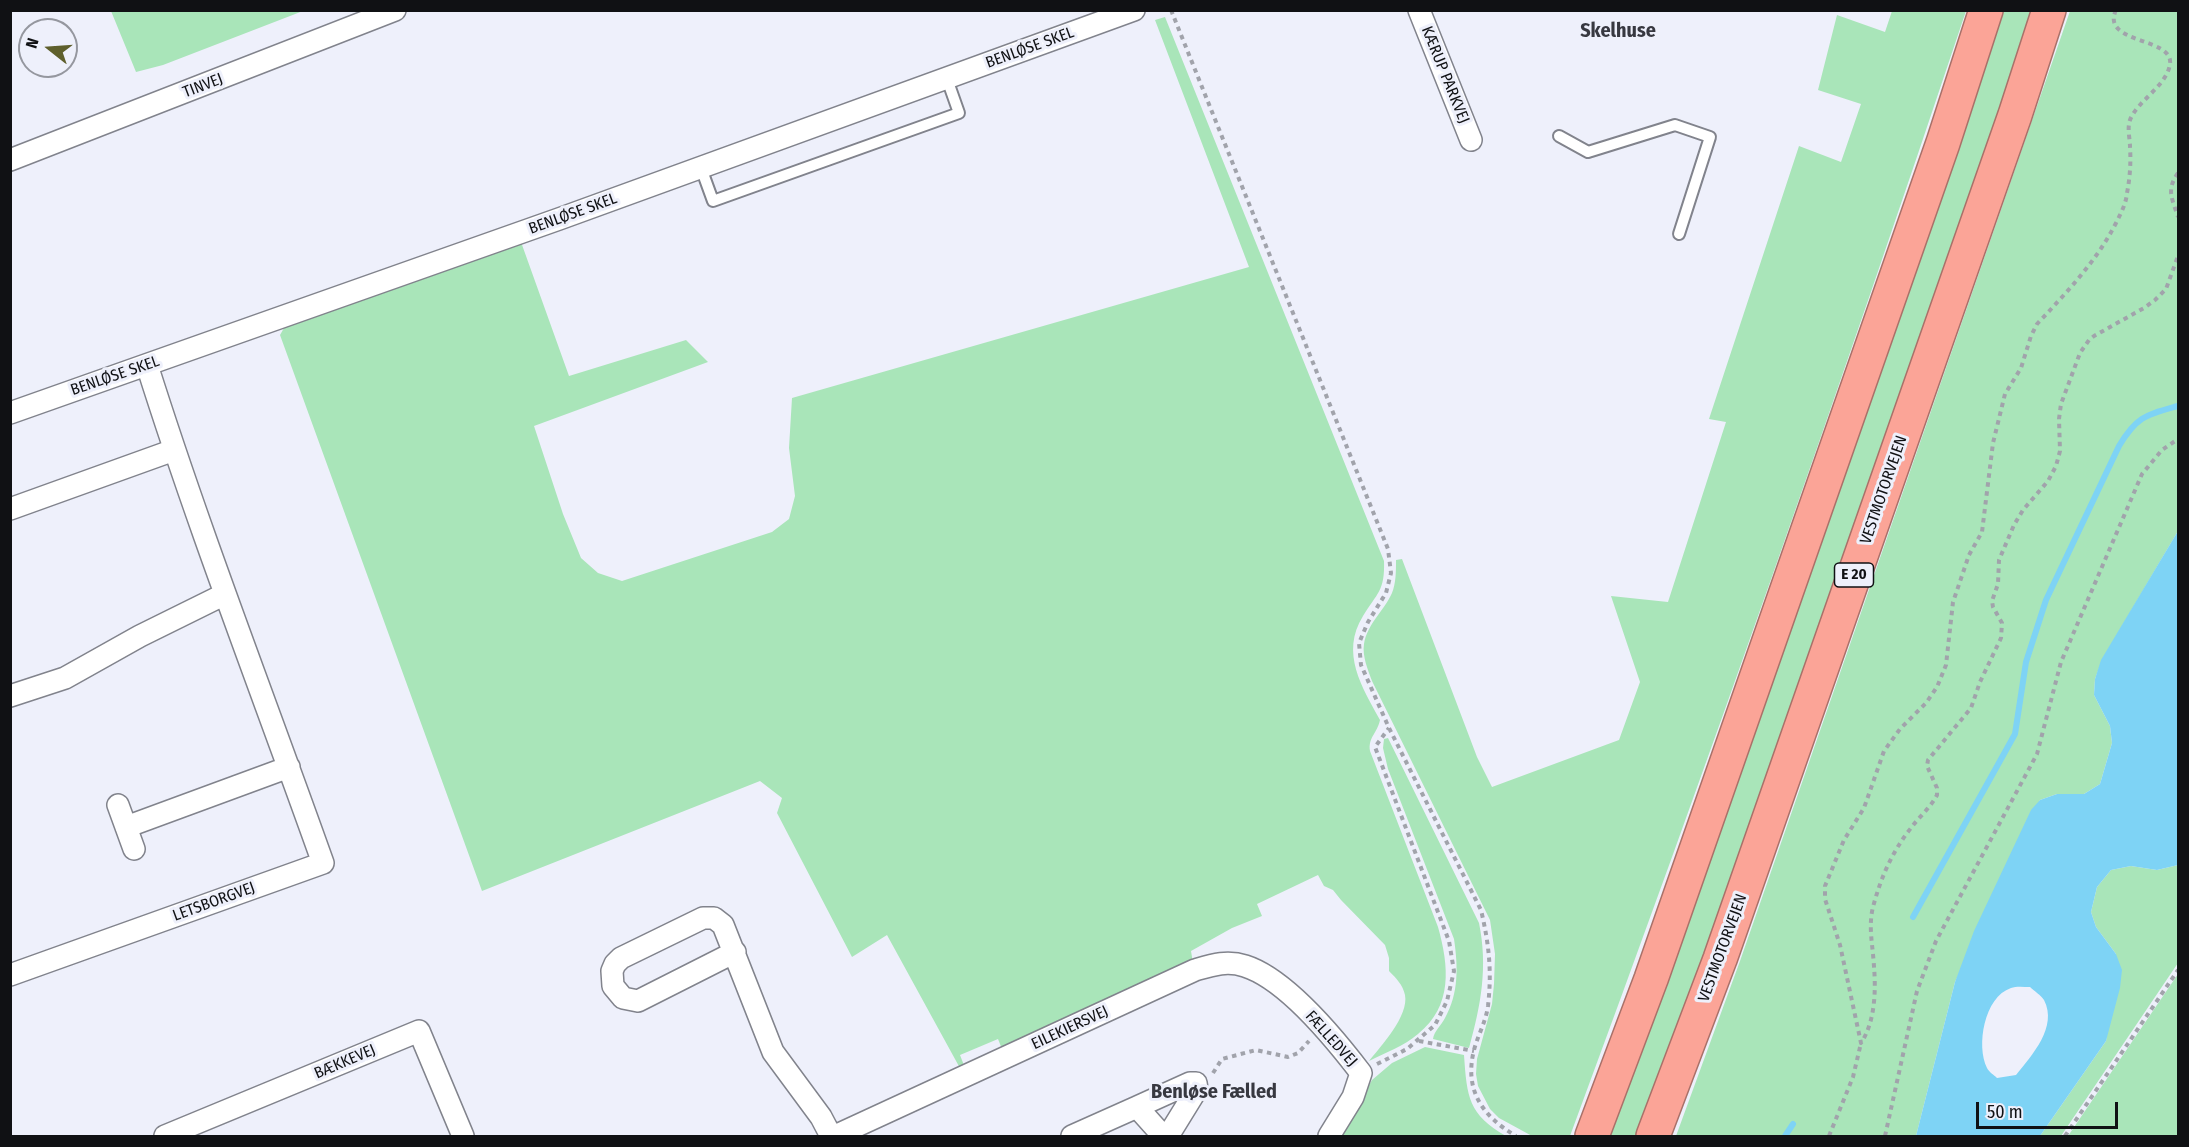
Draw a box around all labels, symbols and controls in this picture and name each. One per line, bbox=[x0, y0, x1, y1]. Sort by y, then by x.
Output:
north arrow bbox=[18, 18, 78, 78]
district label: Skelhuse bbox=[1580, 19, 1656, 43]
street label: BENLØSE SKEL bbox=[983, 23, 1077, 73]
street label: KÆRUP PARKVEJ bbox=[1417, 24, 1473, 126]
text: N bbox=[22, 36, 43, 51]
street label: TINVEJ bbox=[180, 70, 226, 102]
street label: BENLØSE SKEL bbox=[526, 189, 620, 239]
street label: BENLØSE SKEL bbox=[68, 352, 162, 400]
street label: VESTMOTORVEJEN bbox=[1856, 433, 1912, 547]
road number: E 20 bbox=[1834, 563, 1874, 587]
street label: LETSBORGVEJ bbox=[170, 878, 258, 926]
street label: VESTMOTORVEJEN bbox=[1695, 891, 1751, 1005]
street label: EILEKIERSVEJ bbox=[1029, 1002, 1111, 1054]
street label: FÆLLEDVEJ bbox=[1301, 1007, 1361, 1071]
street label: BÆKKEVEJ bbox=[312, 1041, 378, 1083]
district label: Benløse Fælled bbox=[1151, 1080, 1277, 1104]
scale bar bbox=[1979, 1090, 2122, 1128]
text: 50 m bbox=[1987, 1101, 2023, 1123]

